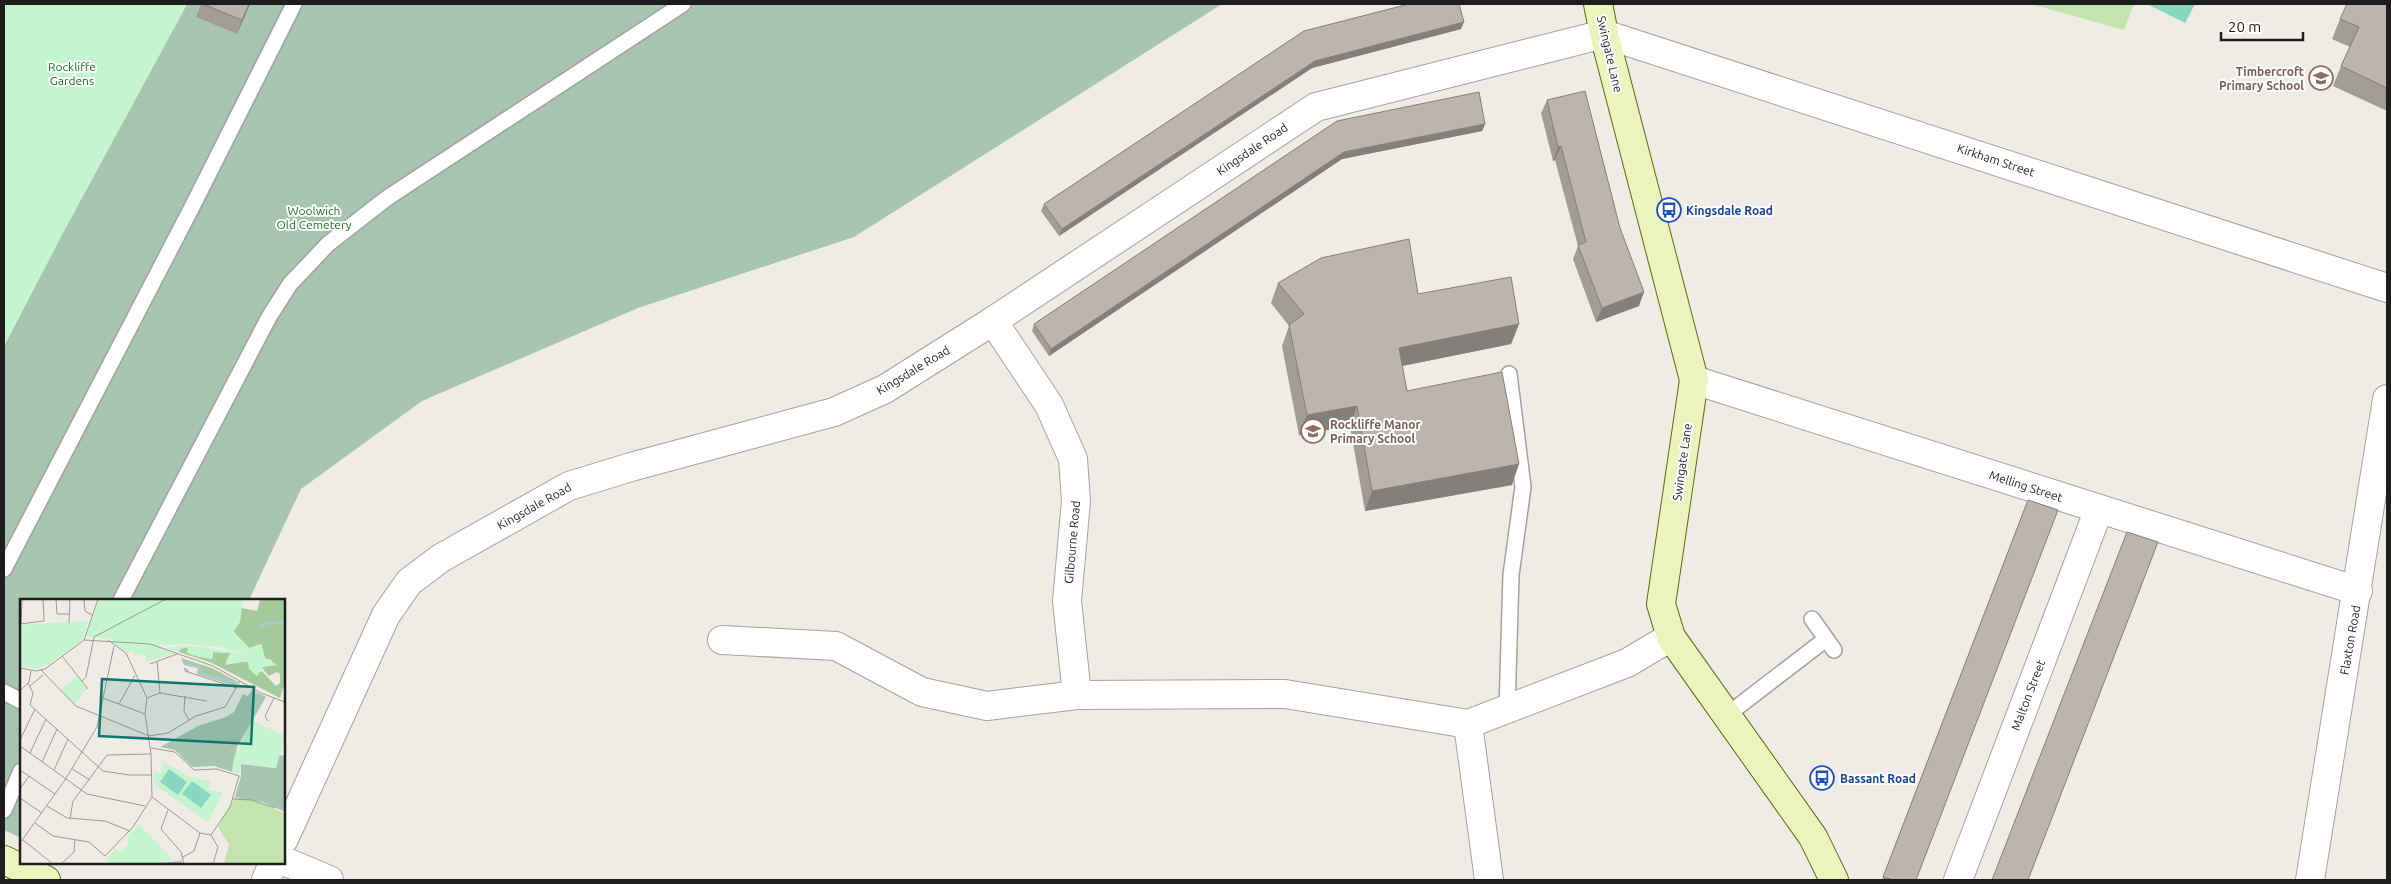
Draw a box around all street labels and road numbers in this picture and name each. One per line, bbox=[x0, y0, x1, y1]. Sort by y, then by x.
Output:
street label: Swingate Lane bbox=[1595, 14, 1625, 94]
street label: Kingsdale Road bbox=[1214, 120, 1290, 178]
street label: Kirkham Street bbox=[1956, 141, 2037, 179]
street label: Kingsdale Road bbox=[874, 343, 952, 397]
street label: Swingate Lane bbox=[1670, 422, 1694, 502]
street label: Melling Street bbox=[1988, 468, 2065, 504]
street label: Kingsdale Road bbox=[495, 480, 573, 532]
street label: Gilbourne Road bbox=[1062, 500, 1082, 584]
street label: Flaxton Road bbox=[2337, 604, 2363, 676]
street label: Malton Street bbox=[2009, 658, 2048, 732]

